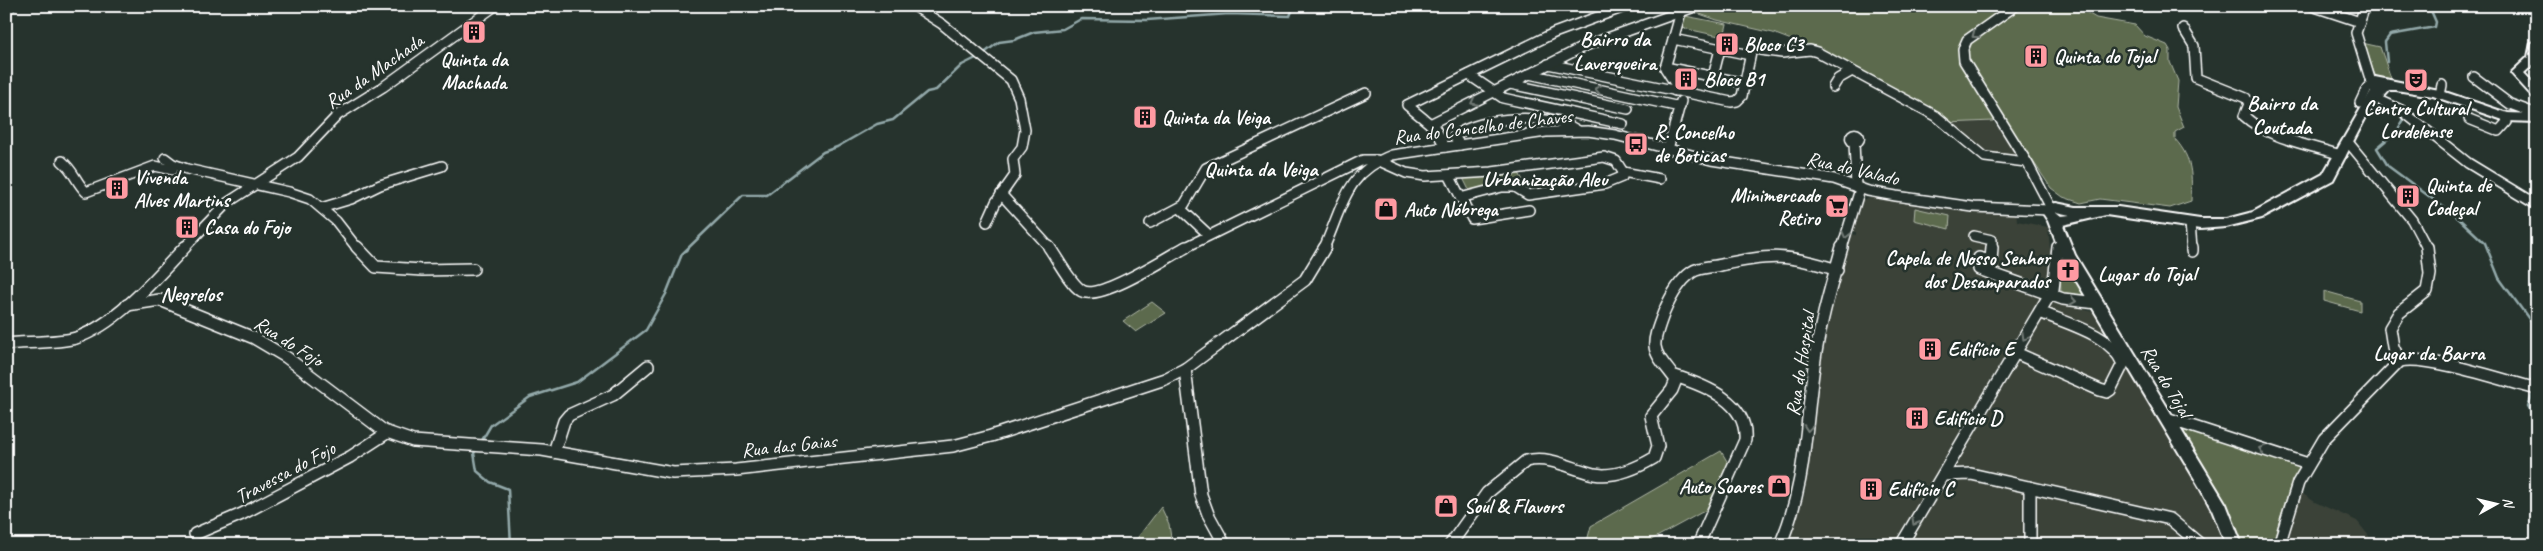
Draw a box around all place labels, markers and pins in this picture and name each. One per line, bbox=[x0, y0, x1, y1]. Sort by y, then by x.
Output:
building icon: Quinta da Machada bbox=[461, 19, 487, 45]
building icon: Bloco C3 bbox=[1714, 31, 1740, 57]
place label: Bloco C3 bbox=[1744, 32, 1806, 57]
building icon: Quinta do Tojal bbox=[2023, 43, 2049, 69]
place label: Quinta do Tojal bbox=[2054, 44, 2159, 69]
place label: Quinta da Machada bbox=[440, 47, 510, 95]
building icon: Bloco B1 bbox=[1673, 66, 1699, 92]
place label: Bloco B1 bbox=[1704, 67, 1766, 92]
theatre icon: Centro Cultural Lordelense bbox=[2403, 67, 2429, 93]
place label: Centro Cultural Lordelense bbox=[2364, 96, 2473, 144]
building icon: Quinta da Veiga bbox=[1132, 104, 1158, 130]
place label: Quinta da Veiga bbox=[1162, 105, 1272, 130]
place label: R. Concelho de Boticas bbox=[1654, 120, 1736, 168]
bus stop icon: R. Concelho de Boticas bbox=[1623, 131, 1649, 157]
place label: Vivenda Alves Martins bbox=[134, 165, 232, 213]
place label: Quinta de Codeçal bbox=[2426, 173, 2493, 221]
building icon: Vivenda Alves Martins bbox=[104, 175, 130, 201]
place label: Minimercado Retiro bbox=[1731, 183, 1822, 231]
building icon: Quinta de Codeçal bbox=[2395, 183, 2421, 209]
supermarket icon: Minimercado Retiro bbox=[1824, 193, 1850, 219]
shop icon: Auto Nóbrega bbox=[1373, 196, 1399, 222]
place label: Auto Nóbrega bbox=[1404, 197, 1500, 222]
building icon: Casa do Fojo bbox=[174, 214, 200, 240]
place label: Casa do Fojo bbox=[204, 215, 292, 240]
place label: Capela de Nosso Senhor dos Desamparados bbox=[1886, 246, 2053, 294]
church icon: Capela de Nosso Senhor dos Desamparados bbox=[2055, 257, 2081, 283]
building icon: Edifício E bbox=[1917, 336, 1943, 362]
place label: Edifício E bbox=[1948, 337, 2018, 362]
building icon: Edifício D bbox=[1904, 405, 1930, 431]
place label: Edifício D bbox=[1934, 406, 2004, 431]
shop icon: Auto Soares bbox=[1766, 473, 1792, 499]
place label: Auto Soares bbox=[1679, 474, 1764, 499]
building icon: Edifício C bbox=[1858, 476, 1884, 502]
place label: Edifício C bbox=[1888, 477, 1956, 502]
shop icon: Soul & Flavors bbox=[1433, 493, 1459, 519]
place label: Soul & Flavors bbox=[1464, 494, 1565, 519]

